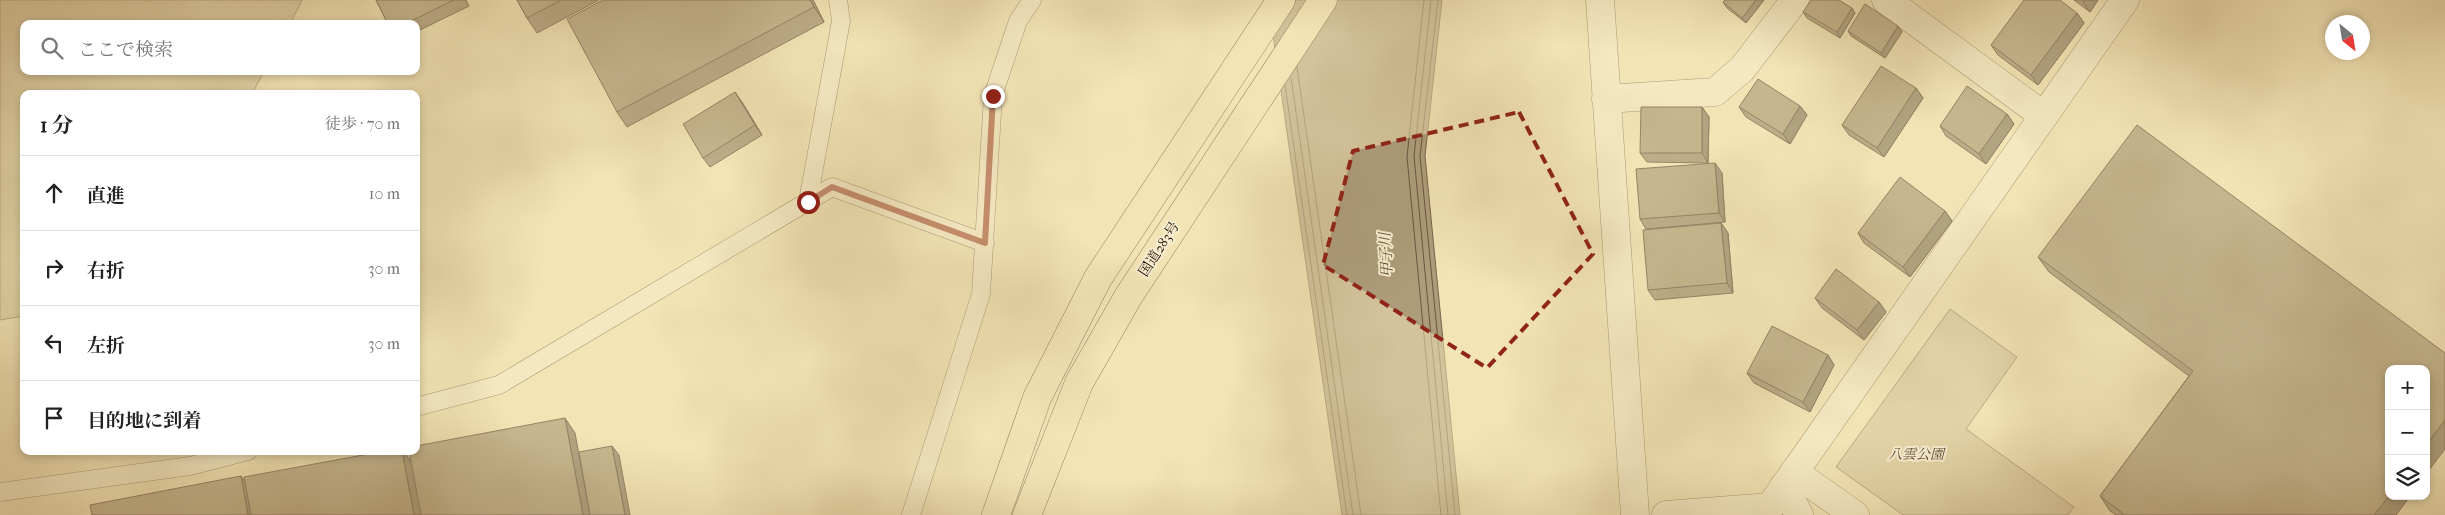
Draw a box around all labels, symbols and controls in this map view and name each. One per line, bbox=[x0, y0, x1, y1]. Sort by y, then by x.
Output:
north arrow bbox=[2325, 15, 2370, 60]
search box bbox=[20, 20, 420, 75]
icon: search bbox=[38, 34, 66, 62]
text: ここで検索 bbox=[78, 39, 173, 61]
route end bbox=[982, 85, 1005, 108]
text: 1 分 bbox=[40, 113, 73, 137]
text: 徒歩 · 70 m bbox=[325, 114, 400, 133]
icon: ahead bbox=[40, 179, 68, 207]
text: 10 m bbox=[369, 184, 400, 203]
text: 直進 bbox=[87, 185, 125, 207]
route start bbox=[797, 191, 820, 214]
street label: 国道283号 bbox=[1135, 218, 1183, 280]
water label: 甲子川 bbox=[1376, 230, 1396, 278]
icon: right bbox=[40, 254, 68, 282]
text: 30 m bbox=[368, 259, 400, 278]
text: 右折 bbox=[87, 260, 125, 282]
icon: left bbox=[40, 329, 68, 357]
text: 30 m bbox=[368, 334, 400, 353]
text: 左折 bbox=[87, 335, 125, 357]
map controls bbox=[2385, 365, 2430, 500]
button: + bbox=[2385, 365, 2430, 410]
icon: arrive bbox=[40, 404, 68, 432]
text: 目的地に到着 bbox=[87, 410, 201, 432]
button: − bbox=[2385, 410, 2430, 455]
park label: 八雲公園 bbox=[1888, 446, 1946, 463]
button: layers bbox=[2385, 455, 2430, 500]

